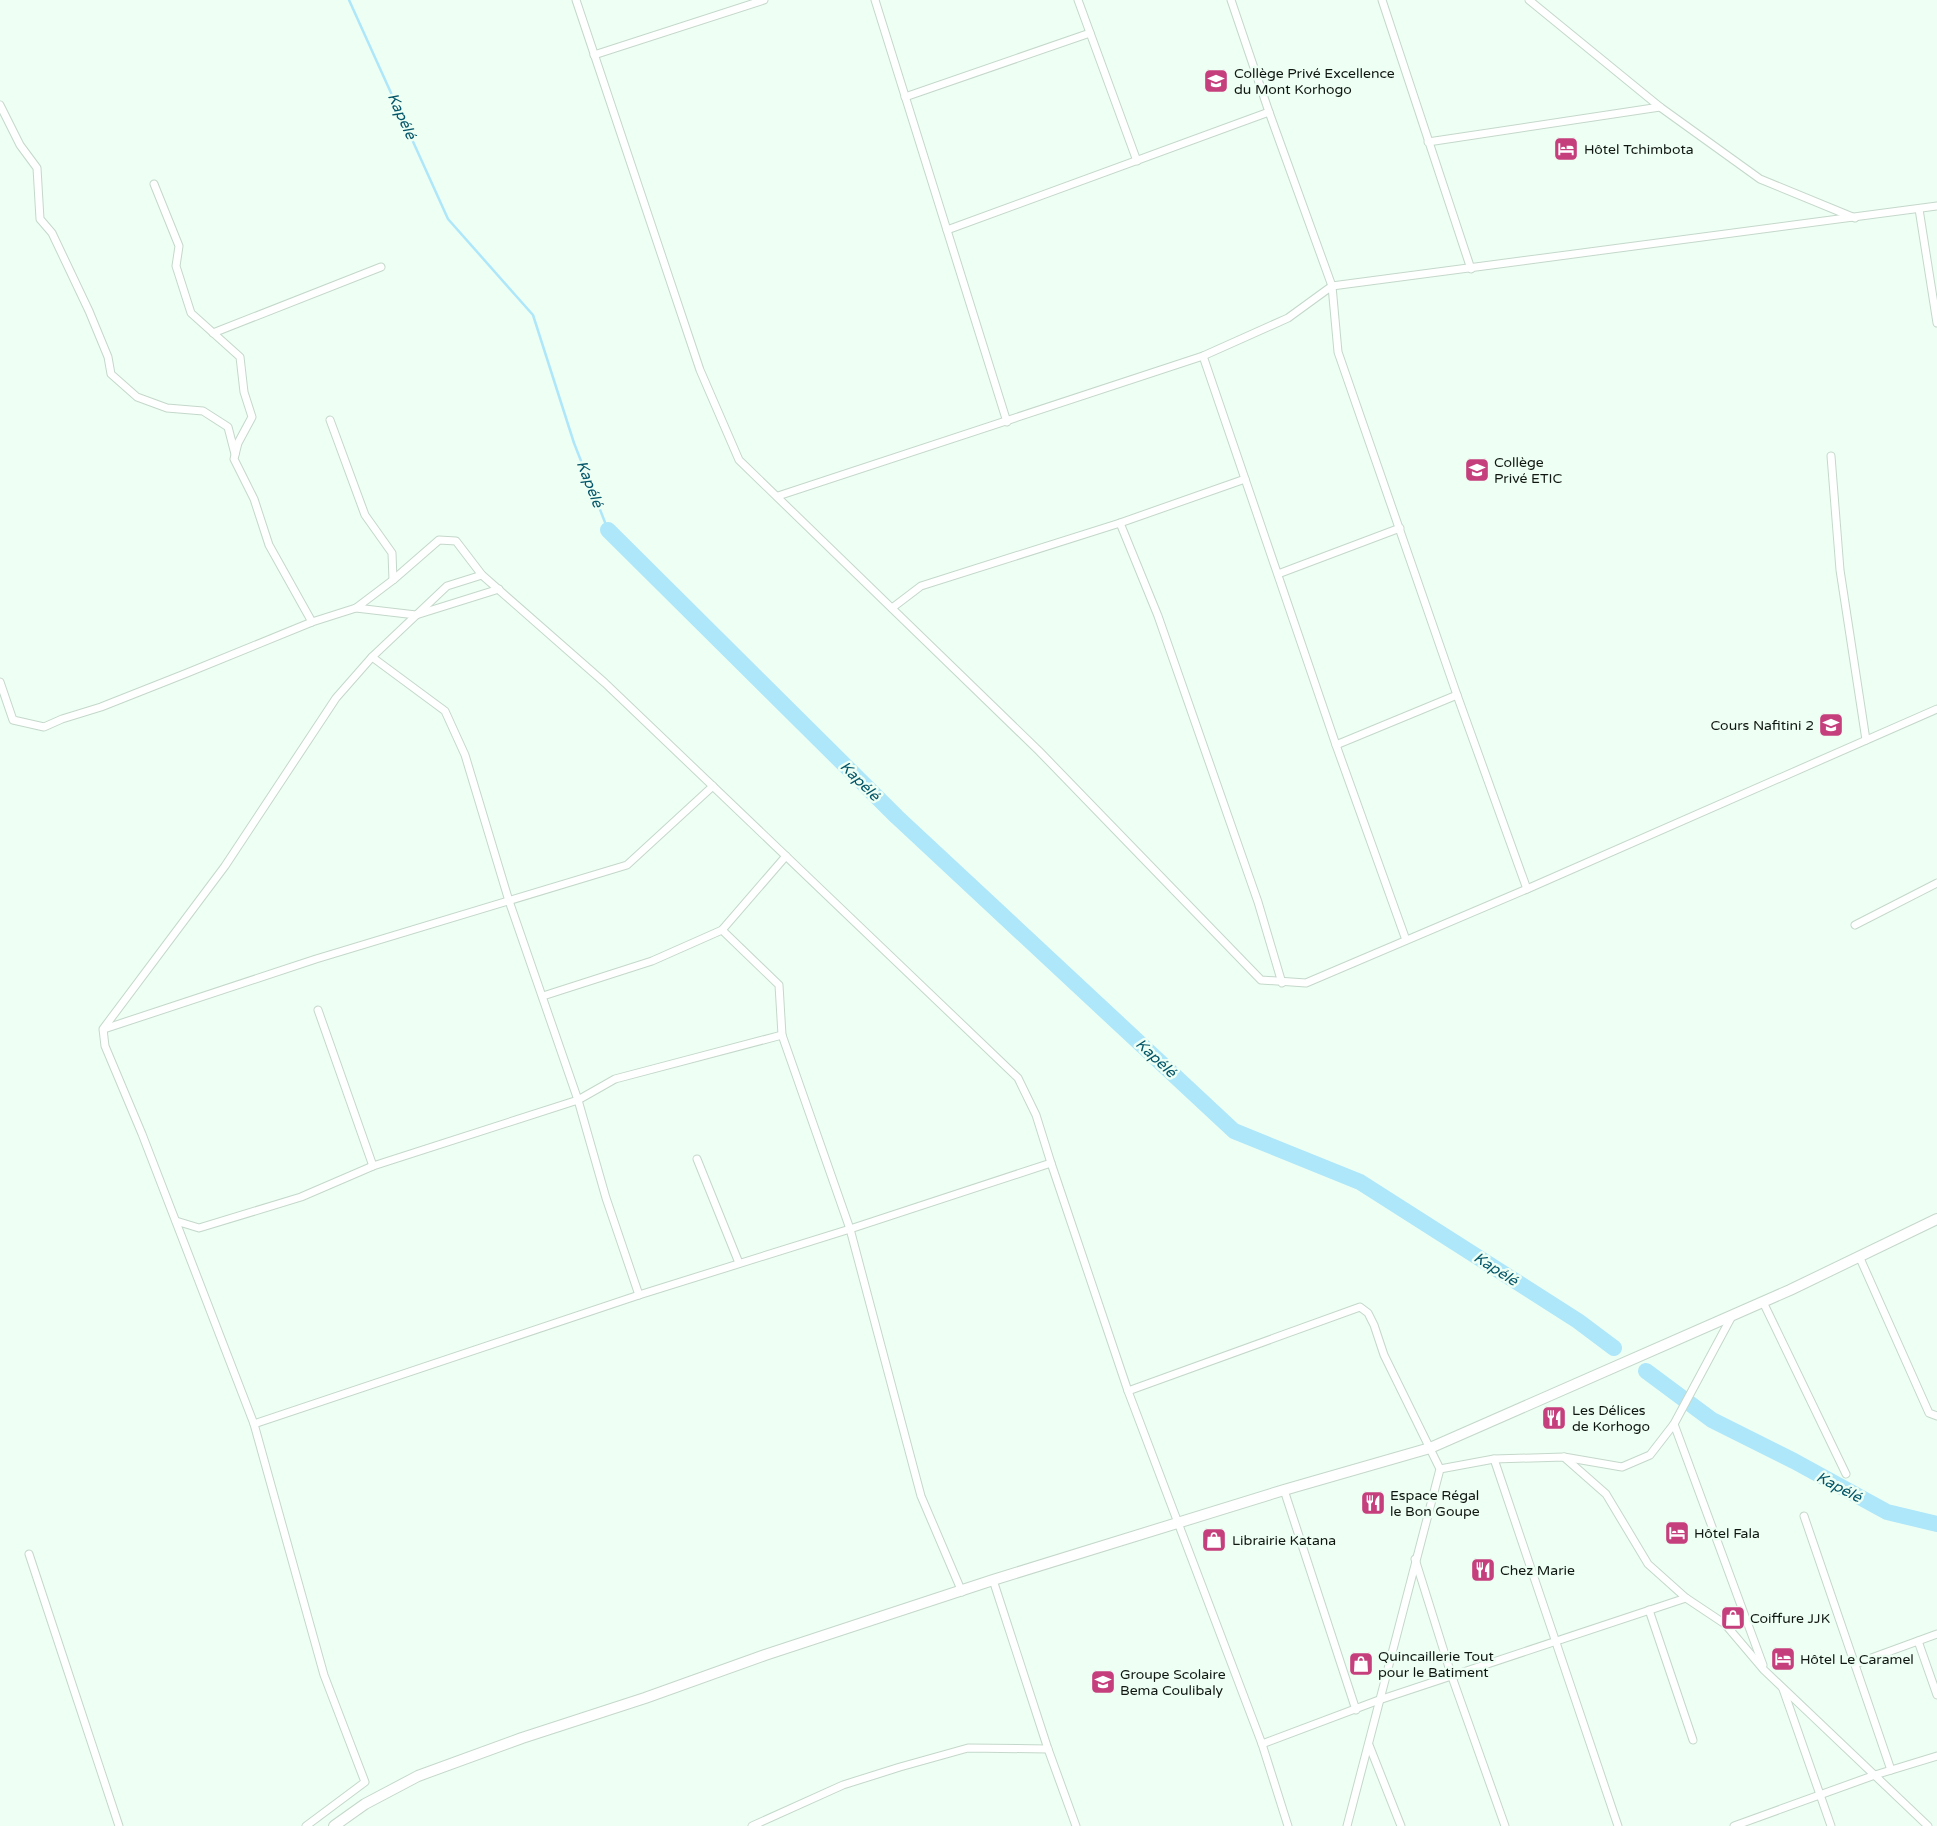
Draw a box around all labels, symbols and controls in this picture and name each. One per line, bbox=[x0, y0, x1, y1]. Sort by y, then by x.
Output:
place label: Collège Privé Excellence du Mont Korhogo bbox=[1234, 65, 1395, 98]
school or university icon: Collège Privé Excellence du Mont Korhogo bbox=[1203, 68, 1229, 94]
water label: Kapélé bbox=[384, 90, 421, 143]
hotel icon: Hôtel Tchimbota bbox=[1553, 136, 1579, 162]
place label: Hôtel Tchimbota bbox=[1584, 141, 1694, 158]
place label: Collège Privé ETIC bbox=[1494, 454, 1562, 487]
school or university icon: Collège Privé ETIC bbox=[1464, 457, 1490, 483]
water label: Kapélé bbox=[573, 458, 608, 511]
school or university icon: Cours Nafitini 2 bbox=[1818, 712, 1844, 738]
place label: Cours Nafitini 2 bbox=[1711, 717, 1814, 734]
water label: Kapélé bbox=[836, 757, 885, 806]
water label: Kapélé bbox=[1132, 1035, 1181, 1082]
water label: Kapélé bbox=[1471, 1248, 1523, 1291]
place label: Les Délices de Korhogo bbox=[1572, 1402, 1650, 1435]
restaurant icon: Les Délices de Korhogo bbox=[1541, 1405, 1567, 1431]
water label: Kapélé bbox=[1813, 1468, 1866, 1507]
place label: Espace Régal le Bon Goupe bbox=[1390, 1487, 1480, 1520]
restaurant icon: Espace Régal le Bon Goupe bbox=[1360, 1490, 1386, 1516]
hotel icon: Hôtel Fala bbox=[1664, 1520, 1690, 1546]
place label: Hôtel Fala bbox=[1694, 1525, 1760, 1542]
shop icon: Librairie Katana bbox=[1201, 1527, 1227, 1553]
place label: Librairie Katana bbox=[1232, 1532, 1336, 1549]
restaurant icon: Chez Marie bbox=[1470, 1557, 1496, 1583]
place label: Chez Marie bbox=[1500, 1562, 1575, 1579]
shop icon: Coiffure JJK bbox=[1720, 1605, 1746, 1631]
place label: Coiffure JJK bbox=[1750, 1610, 1830, 1627]
hotel icon: Hôtel Le Caramel bbox=[1770, 1646, 1796, 1672]
place label: Quincaillerie Tout pour le Batiment bbox=[1378, 1648, 1495, 1681]
shop icon: Quincaillerie Tout pour le Batiment bbox=[1348, 1651, 1374, 1677]
place label: Hôtel Le Caramel bbox=[1800, 1651, 1914, 1668]
place label: Groupe Scolaire Bema Coulibaly bbox=[1120, 1666, 1226, 1699]
school or university icon: Groupe Scolaire Bema Coulibaly bbox=[1090, 1669, 1116, 1695]

